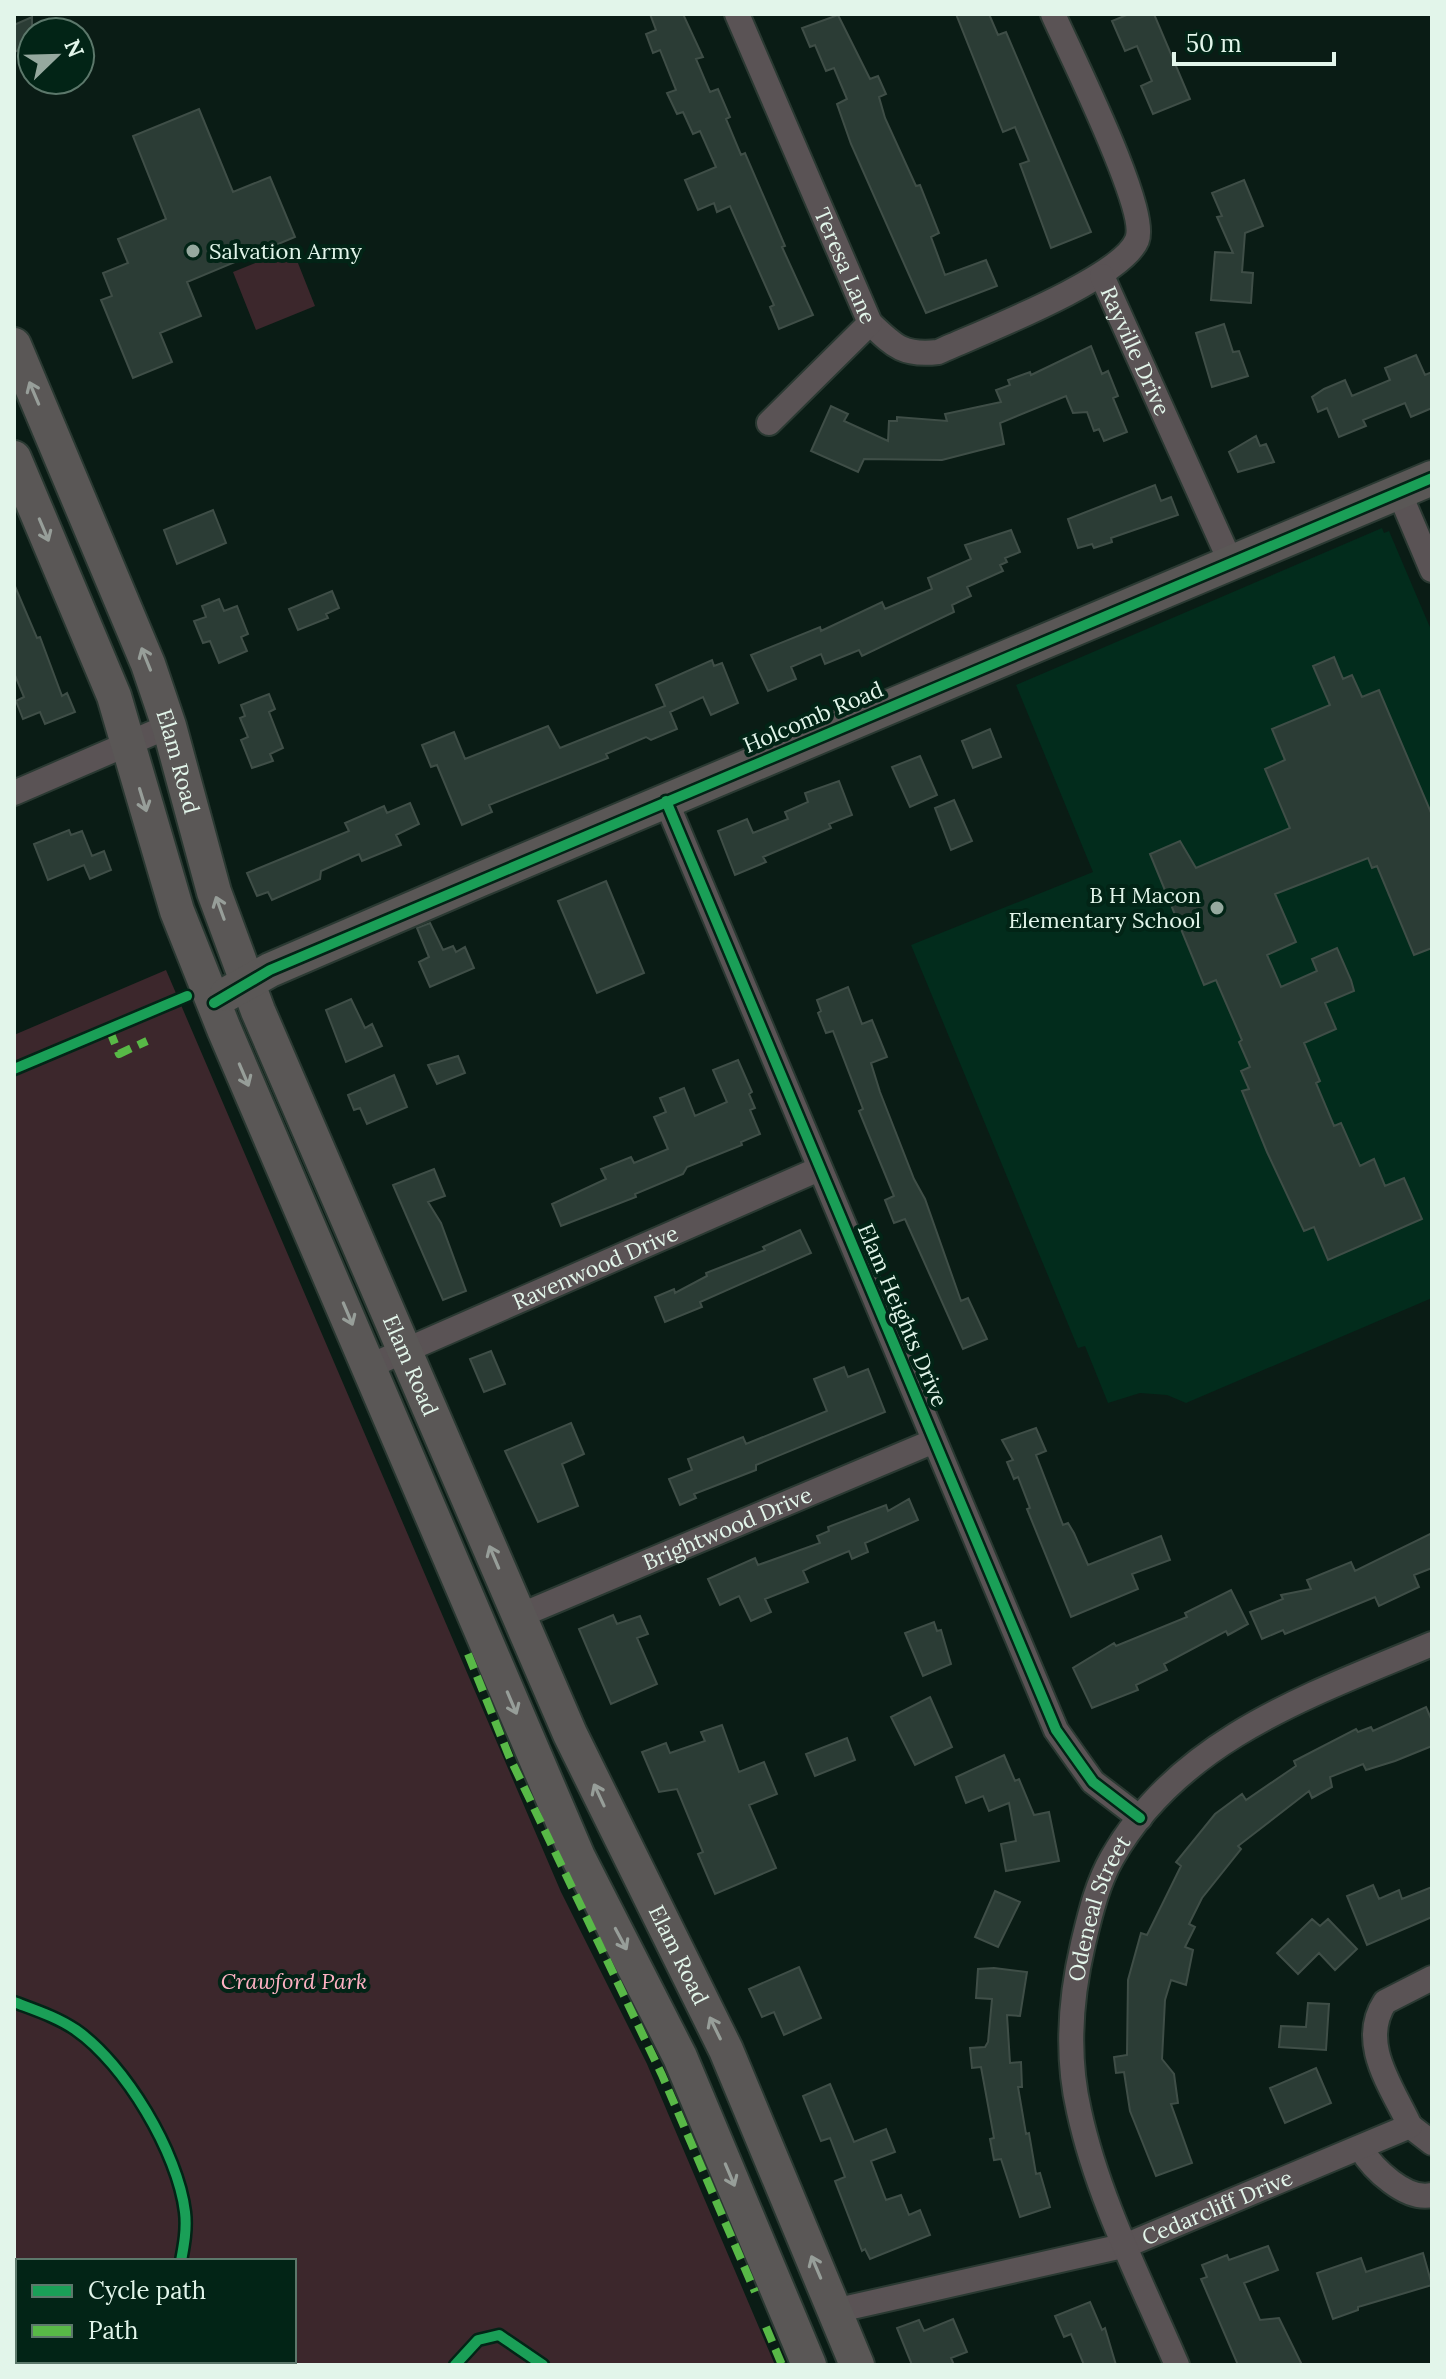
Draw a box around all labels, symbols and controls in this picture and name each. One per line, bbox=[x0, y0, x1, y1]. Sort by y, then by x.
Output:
north arrow bbox=[16, 16, 96, 96]
scale bar bbox=[1174, 16, 1334, 66]
text: 50 m bbox=[1186, 28, 1242, 59]
text: N bbox=[58, 35, 91, 61]
street label: Teresa Lane bbox=[808, 203, 883, 328]
place label: Salvation Army bbox=[209, 237, 362, 265]
marker: Salvation Army bbox=[184, 242, 202, 260]
street label: Rayville Drive bbox=[1094, 282, 1177, 420]
one-way arrow bbox=[26, 381, 41, 406]
one-way arrow bbox=[38, 517, 53, 542]
one-way arrow bbox=[137, 647, 152, 672]
street label: Holcomb Road bbox=[739, 675, 887, 759]
street label: Elam Road bbox=[150, 705, 206, 817]
one-way arrow bbox=[136, 786, 151, 812]
place label: B H Macon Elementary School bbox=[1008, 881, 1201, 934]
one-way arrow bbox=[211, 896, 226, 921]
marker: B H Macon Elementary School bbox=[1208, 899, 1226, 917]
one-way arrow bbox=[238, 1062, 253, 1087]
street label: Ravenwood Drive bbox=[508, 1219, 682, 1316]
street label: Elam Heights Drive bbox=[852, 1219, 954, 1411]
one-way arrow bbox=[341, 1301, 356, 1325]
street label: Elam Road bbox=[377, 1310, 445, 1420]
street label: Brightwood Drive bbox=[638, 1480, 816, 1576]
one-way arrow bbox=[485, 1545, 500, 1570]
one-way arrow bbox=[506, 1691, 521, 1715]
one-way arrow bbox=[591, 1783, 606, 1807]
street label: Odeneal Street bbox=[1062, 1829, 1137, 1984]
street label: Elam Road bbox=[643, 1900, 715, 2009]
one-way arrow bbox=[614, 1927, 630, 1951]
park label: Crawford Park bbox=[221, 1967, 367, 1995]
one-way arrow bbox=[706, 2016, 722, 2040]
one-way arrow bbox=[723, 2163, 738, 2187]
street label: Cedarcliff Drive bbox=[1137, 2163, 1297, 2251]
one-way arrow bbox=[808, 2255, 823, 2280]
legend bbox=[16, 2259, 296, 2363]
text: Cycle path bbox=[88, 2275, 206, 2306]
text: Path bbox=[88, 2315, 138, 2346]

